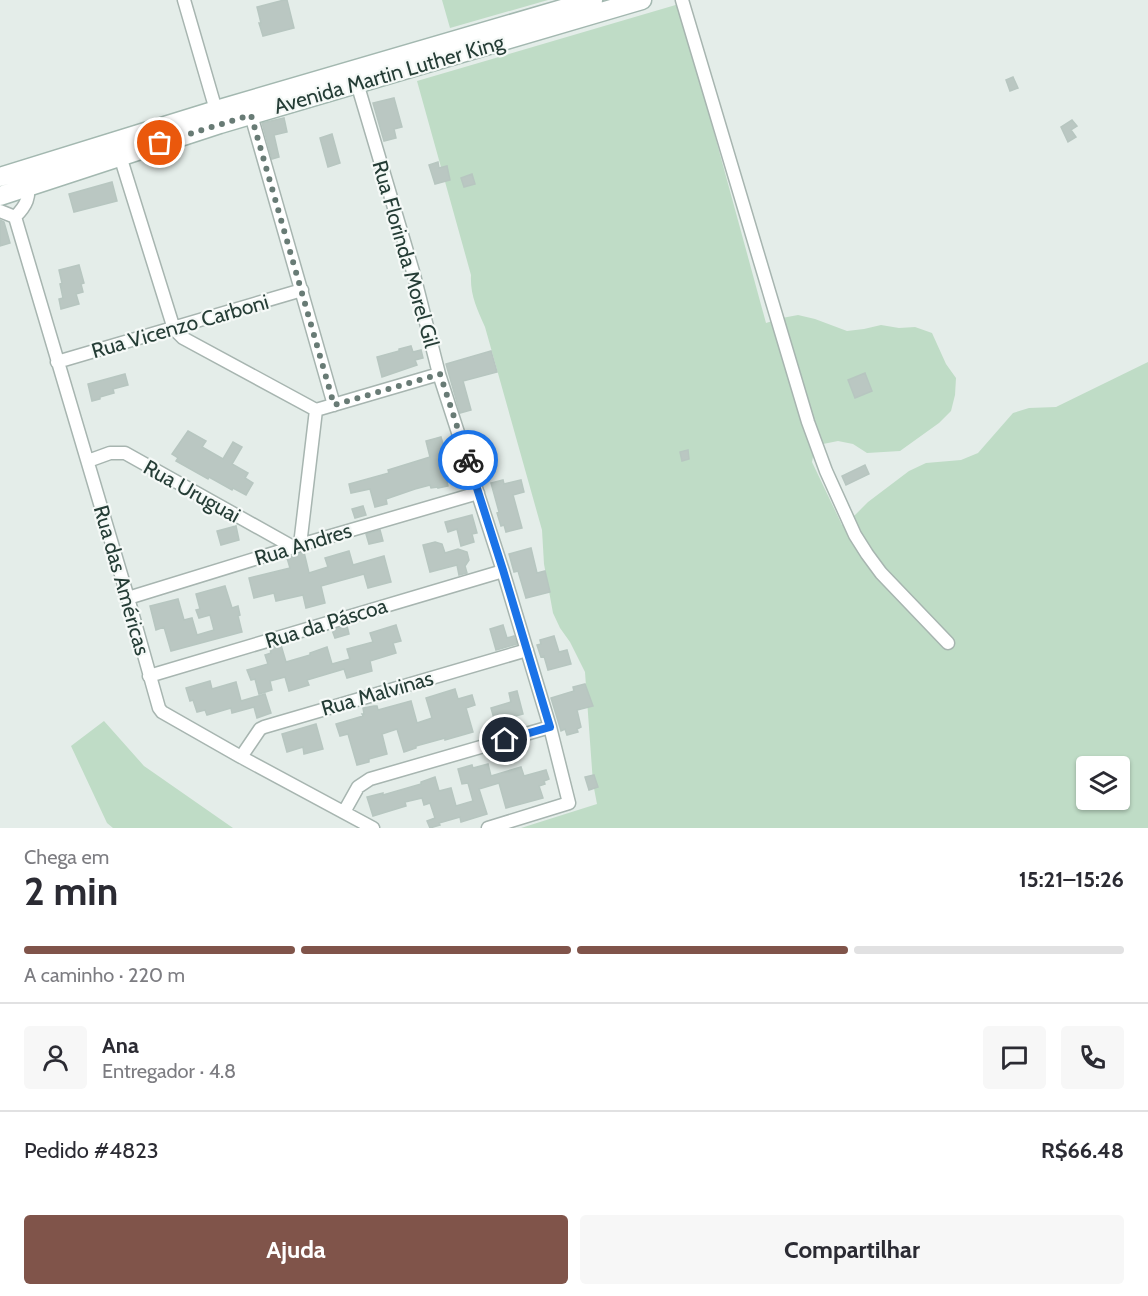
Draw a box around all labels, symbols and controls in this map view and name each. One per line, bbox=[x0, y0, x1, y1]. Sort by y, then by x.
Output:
street label: Avenida Martin Luther King bbox=[271, 29, 508, 119]
pin bbox=[134, 117, 185, 168]
icon: bag bbox=[143, 126, 176, 159]
street label: Rua Florinda Morel Gil bbox=[367, 158, 445, 350]
street label: Rua Vicenzo Carboni bbox=[88, 289, 272, 363]
courier bbox=[438, 430, 498, 490]
icon: bike bbox=[452, 444, 485, 477]
street label: Rua Uruguai bbox=[139, 454, 245, 528]
street label: Rua das Américas bbox=[89, 502, 155, 658]
street label: Rua Andres bbox=[251, 517, 355, 571]
street label: Rua da Páscoa bbox=[262, 593, 390, 653]
street label: Rua Malvinas bbox=[318, 665, 436, 721]
pin bbox=[479, 714, 530, 765]
icon: home bbox=[488, 723, 521, 756]
map controls bbox=[1076, 756, 1130, 810]
button: layers bbox=[1076, 756, 1130, 810]
text: Chega em bbox=[24, 845, 109, 869]
text: 15:21–15:26 bbox=[1019, 866, 1124, 893]
text: 2 min bbox=[24, 867, 118, 915]
text: A caminho · 220 m bbox=[24, 963, 185, 987]
button: person bbox=[24, 1026, 87, 1089]
button: chat bbox=[983, 1026, 1046, 1089]
button: phone bbox=[1061, 1026, 1124, 1089]
text: Ana bbox=[102, 1032, 139, 1059]
text: Entregador · 4.8 bbox=[102, 1059, 236, 1083]
text: Pedido #4823 bbox=[24, 1137, 159, 1164]
text: R$66.48 bbox=[1041, 1137, 1124, 1164]
button: Ajuda bbox=[24, 1215, 568, 1284]
button: Compartilhar bbox=[580, 1215, 1124, 1284]

